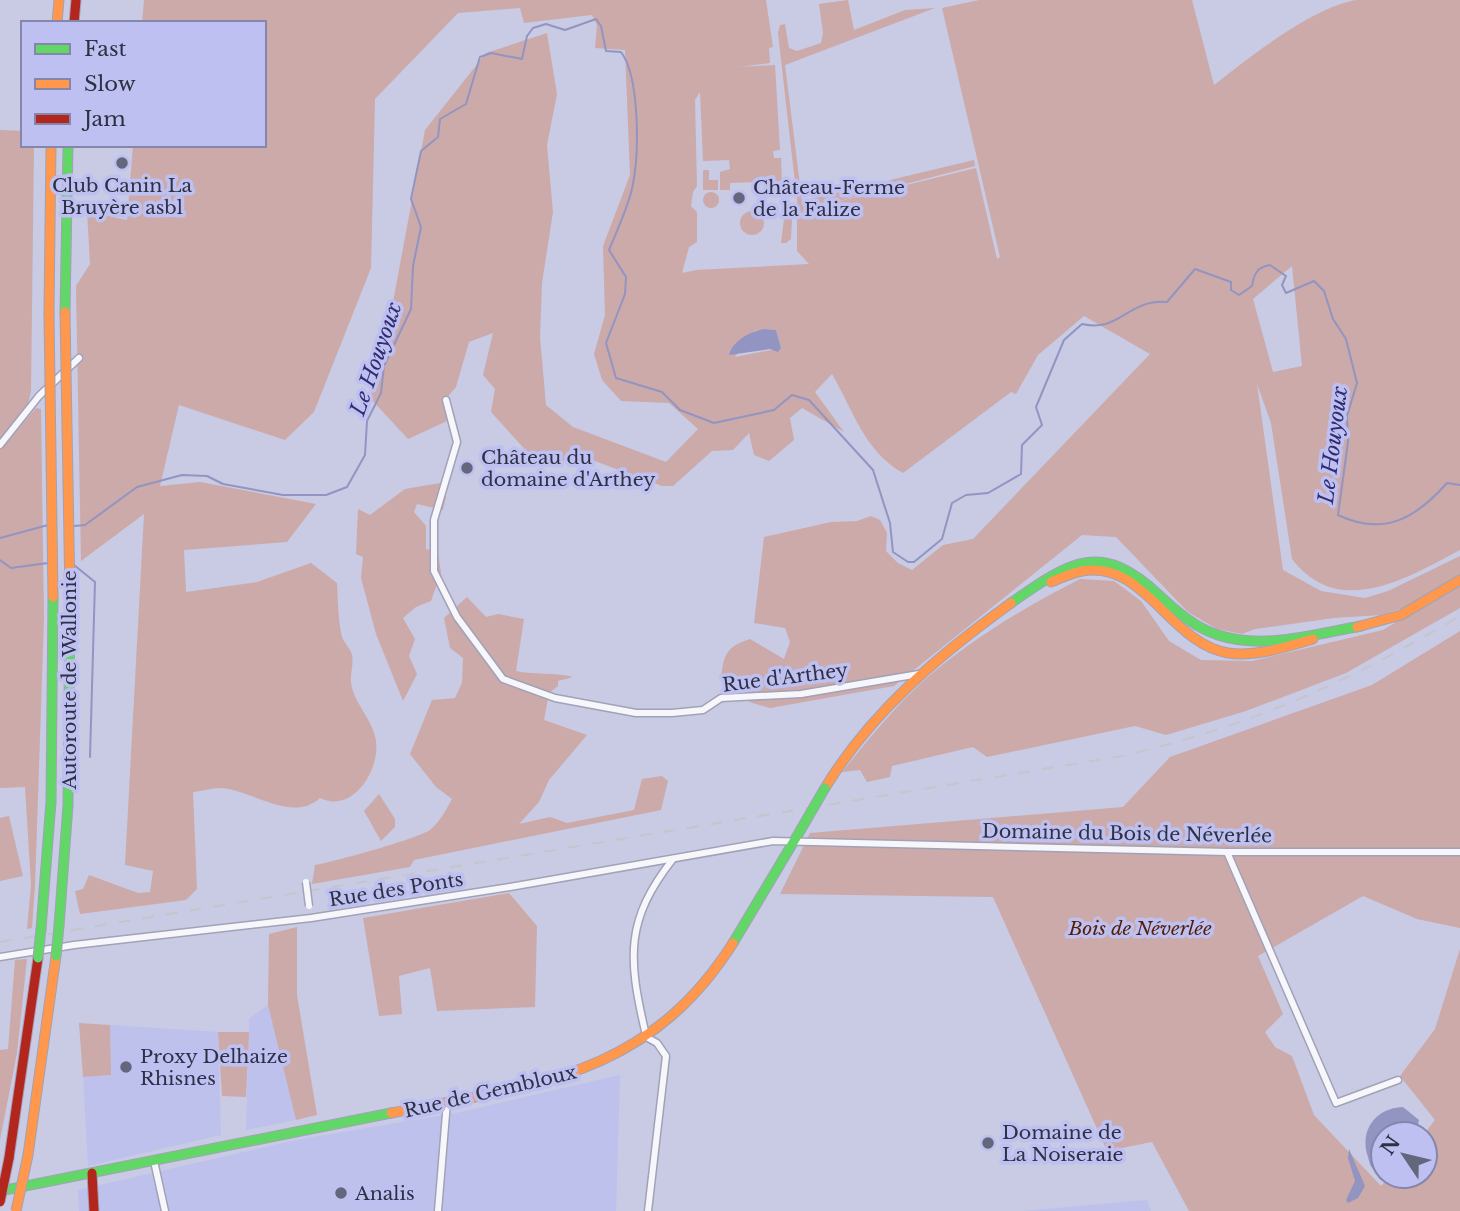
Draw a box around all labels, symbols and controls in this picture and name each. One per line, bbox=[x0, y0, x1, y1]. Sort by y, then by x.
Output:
legend bbox=[21, 21, 266, 147]
text: Fast bbox=[84, 36, 126, 62]
text: Slow bbox=[84, 71, 136, 97]
text: Jam bbox=[81, 106, 126, 132]
marker: Club Canin La Bruyère asbl bbox=[114, 155, 130, 171]
place label: Club Canin La Bruyère asbl bbox=[52, 174, 193, 219]
place label: Château-Ferme de la Falize bbox=[753, 176, 905, 221]
marker: Château-Ferme de la Falize bbox=[731, 190, 747, 206]
water label: Le Houyoux bbox=[344, 299, 408, 420]
water label: Le Houyoux bbox=[1313, 385, 1353, 506]
place label: Château du domaine d'Arthey bbox=[481, 446, 655, 491]
marker: Château du domaine d'Arthey bbox=[459, 460, 475, 476]
street label: Autoroute de Wallonie bbox=[58, 570, 81, 791]
street label: Rue d'Arthey bbox=[721, 658, 849, 697]
street label: Domaine du Bois de Néverlée bbox=[982, 819, 1272, 848]
street label: Rue des Ponts bbox=[327, 868, 465, 911]
park label: Bois de Néverlée bbox=[1067, 917, 1212, 940]
place label: Proxy Delhaize Rhisnes bbox=[140, 1045, 288, 1090]
marker: Proxy Delhaize Rhisnes bbox=[118, 1059, 134, 1075]
street label: Rue de Gembloux bbox=[402, 1060, 579, 1123]
north arrow bbox=[1369, 1120, 1439, 1190]
place label: Domaine de La Noiseraie bbox=[1002, 1121, 1124, 1166]
text: N bbox=[1376, 1132, 1405, 1159]
marker: Domaine de La Noiseraie bbox=[980, 1135, 996, 1151]
place label: Analis bbox=[354, 1182, 415, 1205]
marker: Analis bbox=[333, 1185, 349, 1201]

